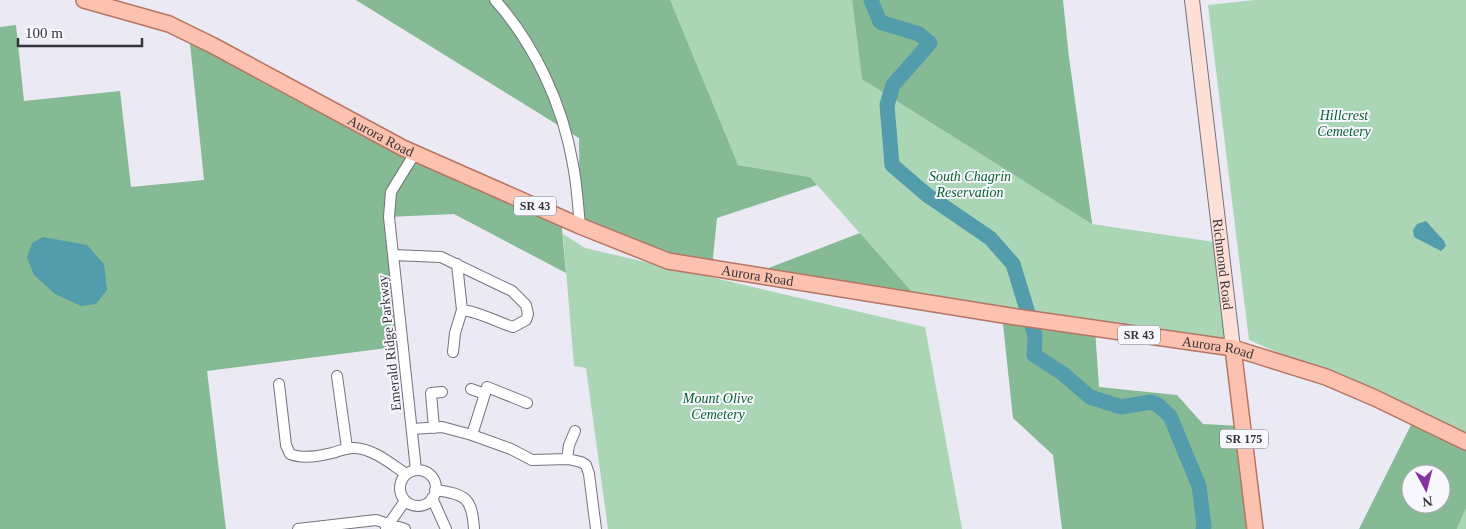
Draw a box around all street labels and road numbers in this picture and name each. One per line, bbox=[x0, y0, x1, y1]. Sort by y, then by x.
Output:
street label: Aurora Road bbox=[345, 113, 416, 160]
road number: SR 43 bbox=[514, 197, 556, 216]
street label: Richmond Road bbox=[1210, 218, 1235, 310]
street label: Aurora Road bbox=[720, 263, 795, 289]
street label: Emerald Ridge Parkway bbox=[375, 274, 404, 412]
road number: SR 43 bbox=[1118, 326, 1160, 344]
street label: Aurora Road bbox=[1181, 334, 1256, 362]
road number: SR 175 bbox=[1220, 429, 1268, 448]

